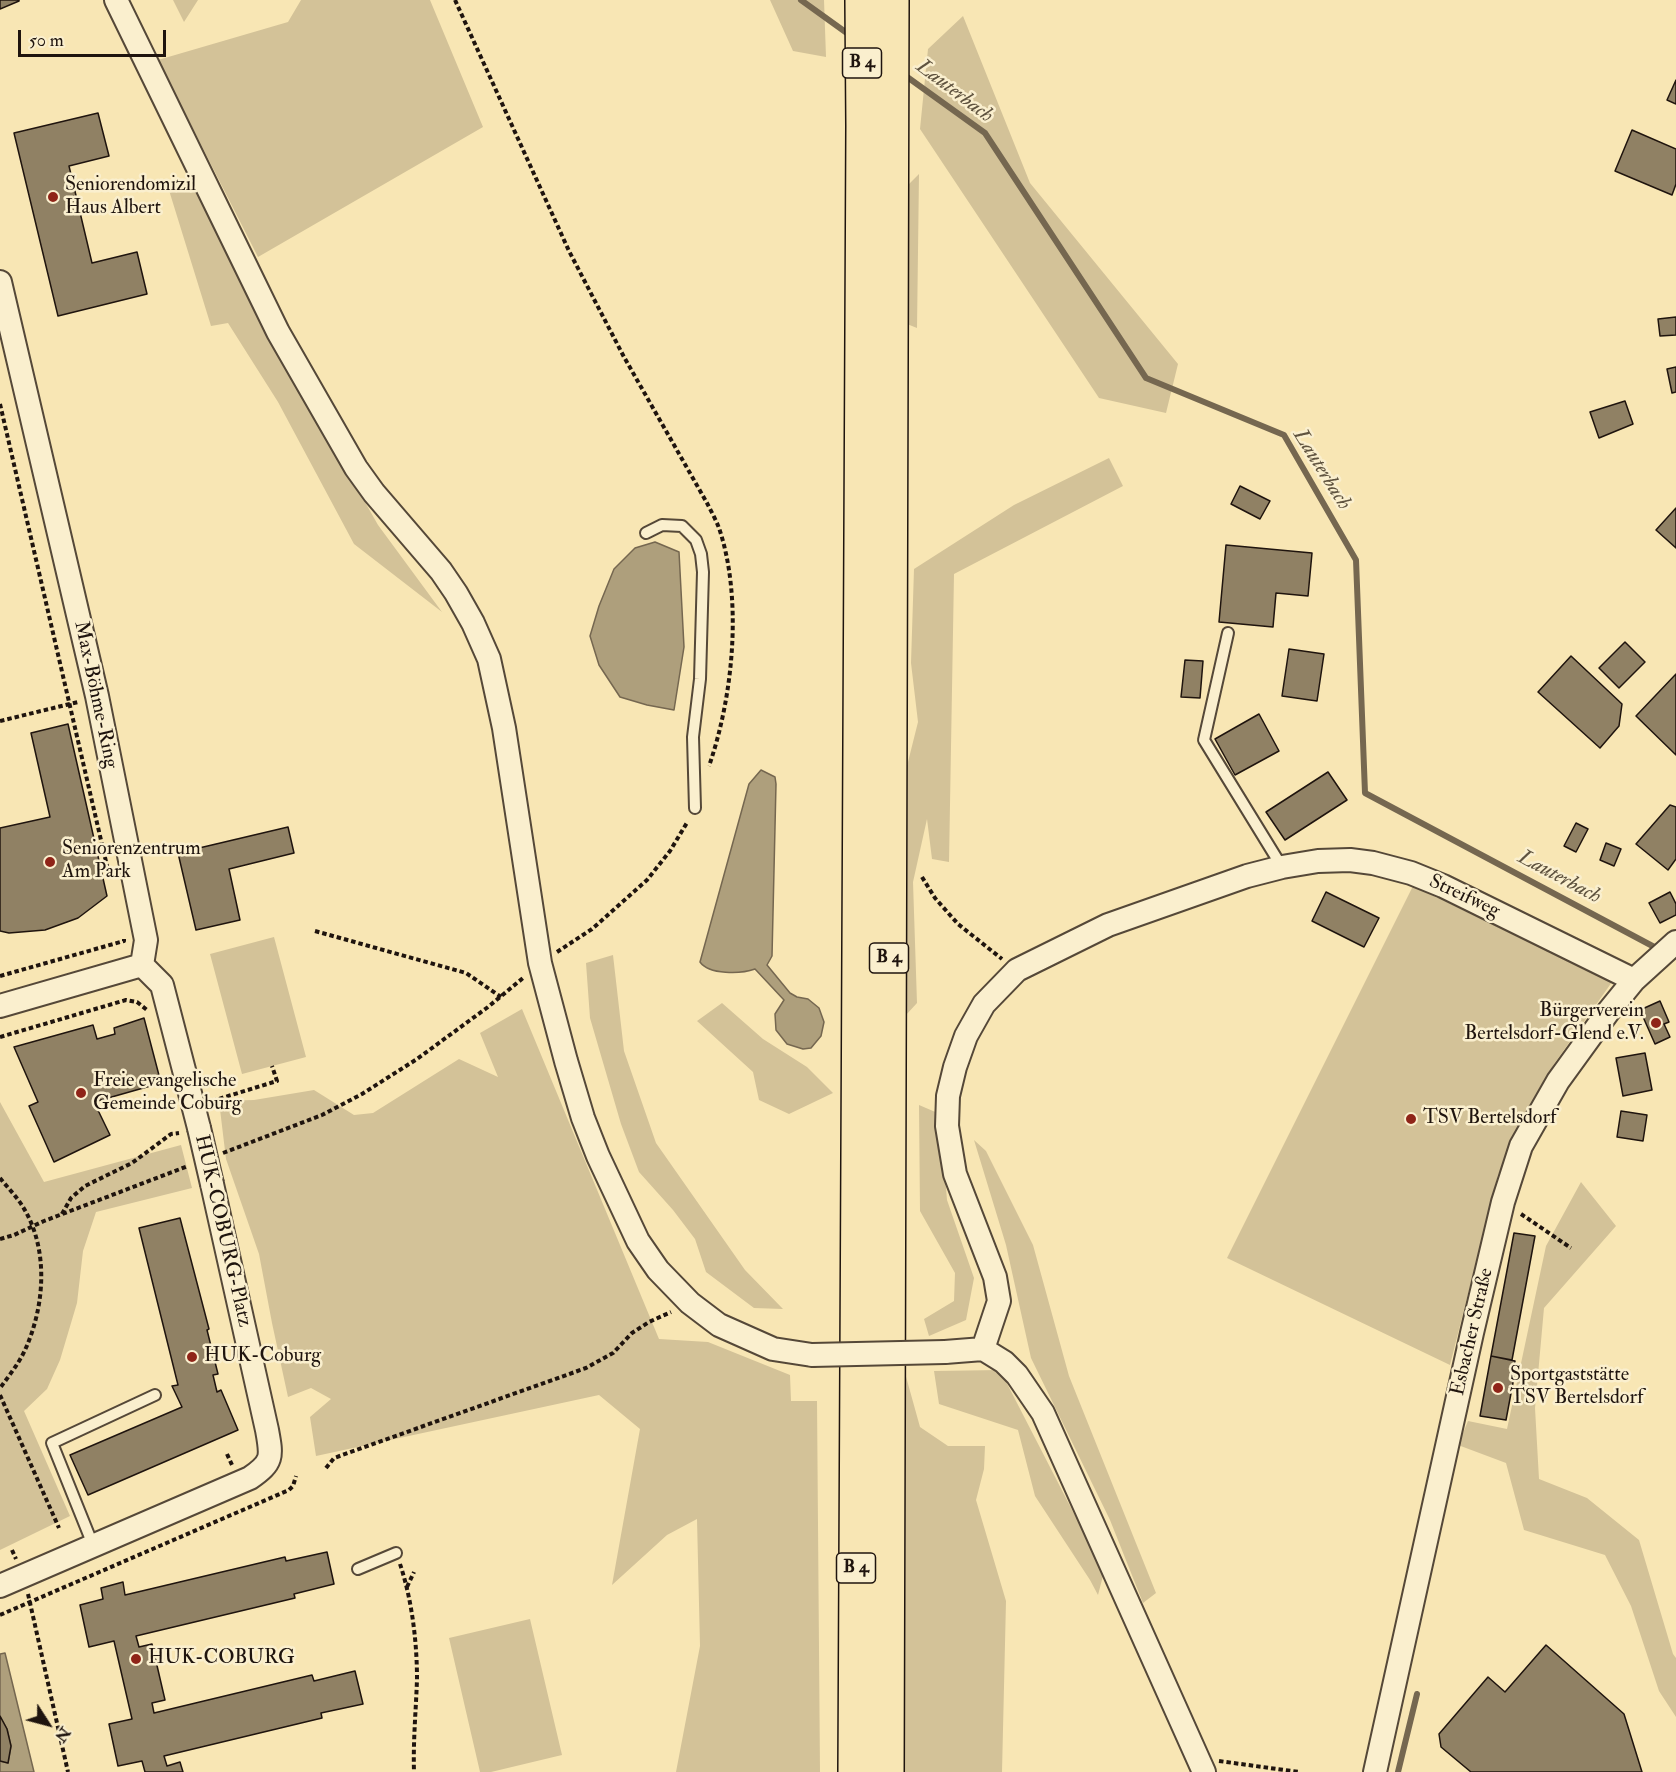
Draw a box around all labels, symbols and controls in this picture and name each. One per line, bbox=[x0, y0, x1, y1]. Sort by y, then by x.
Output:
scale bar bbox=[21, 18, 170, 56]
text: 50 m bbox=[29, 29, 64, 52]
road number: B 4 bbox=[842, 48, 882, 78]
water label: Lauterbach bbox=[910, 55, 998, 129]
place label: Seniorendomizil Haus Albert bbox=[65, 174, 196, 221]
marker: Seniorendomizil Haus Albert bbox=[46, 190, 60, 204]
water label: Lauterbach bbox=[1286, 425, 1356, 515]
street label: Max-Böhme-Ring bbox=[68, 619, 122, 771]
place label: Seniorenzentrum Am Park bbox=[62, 838, 201, 885]
water label: Lauterbach bbox=[1513, 846, 1605, 910]
marker: Seniorenzentrum Am Park bbox=[43, 855, 57, 869]
street label: Streifweg bbox=[1425, 870, 1503, 924]
road number: B 4 bbox=[870, 943, 908, 973]
place label: Bürgerverein Bertelsdorf-Glend e.V. bbox=[1464, 1000, 1644, 1047]
marker: Bürgerverein Bertelsdorf-Glend e.V. bbox=[1649, 1016, 1663, 1030]
place label: Freie evangelische Gemeinde Coburg bbox=[93, 1070, 242, 1117]
marker: Freie evangelische Gemeinde Coburg bbox=[74, 1086, 88, 1100]
place label: TSV Bertelsdorf bbox=[1423, 1107, 1556, 1131]
marker: TSV Bertelsdorf bbox=[1404, 1112, 1418, 1126]
street label: HUK-COBURG-Platz bbox=[188, 1133, 256, 1329]
street label: Esbacher Straße bbox=[1447, 1266, 1499, 1398]
place label: HUK-Coburg bbox=[204, 1345, 321, 1369]
marker: HUK-Coburg bbox=[185, 1350, 199, 1364]
place label: Sportgaststätte TSV Bertelsdorf bbox=[1510, 1364, 1643, 1411]
marker: Sportgaststätte TSV Bertelsdorf bbox=[1491, 1381, 1505, 1395]
road number: B 4 bbox=[836, 1553, 876, 1583]
place label: HUK-COBURG bbox=[148, 1647, 295, 1671]
marker: HUK-COBURG bbox=[129, 1652, 143, 1666]
north arrow bbox=[18, 1694, 78, 1754]
text: N bbox=[50, 1723, 75, 1746]

